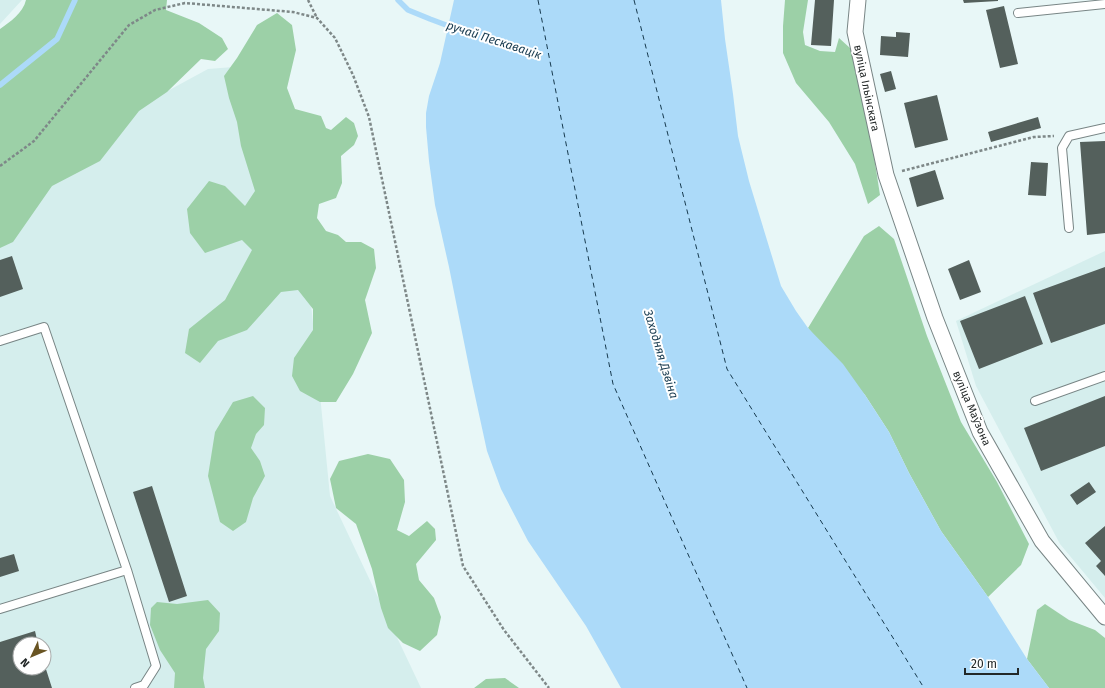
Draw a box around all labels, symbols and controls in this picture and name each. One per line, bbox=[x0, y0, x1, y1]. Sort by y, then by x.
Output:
water label: ручай Пескавацік bbox=[445, 18, 544, 62]
street label: вуліца Ільінскага bbox=[851, 44, 882, 133]
water label: Заходняя Дзвіна bbox=[641, 307, 681, 400]
street label: вуліца Маўзона bbox=[950, 369, 993, 448]
north arrow bbox=[12, 636, 52, 676]
scale bar bbox=[965, 650, 1018, 676]
text: N bbox=[18, 655, 32, 670]
text: 20 m bbox=[971, 657, 997, 671]

